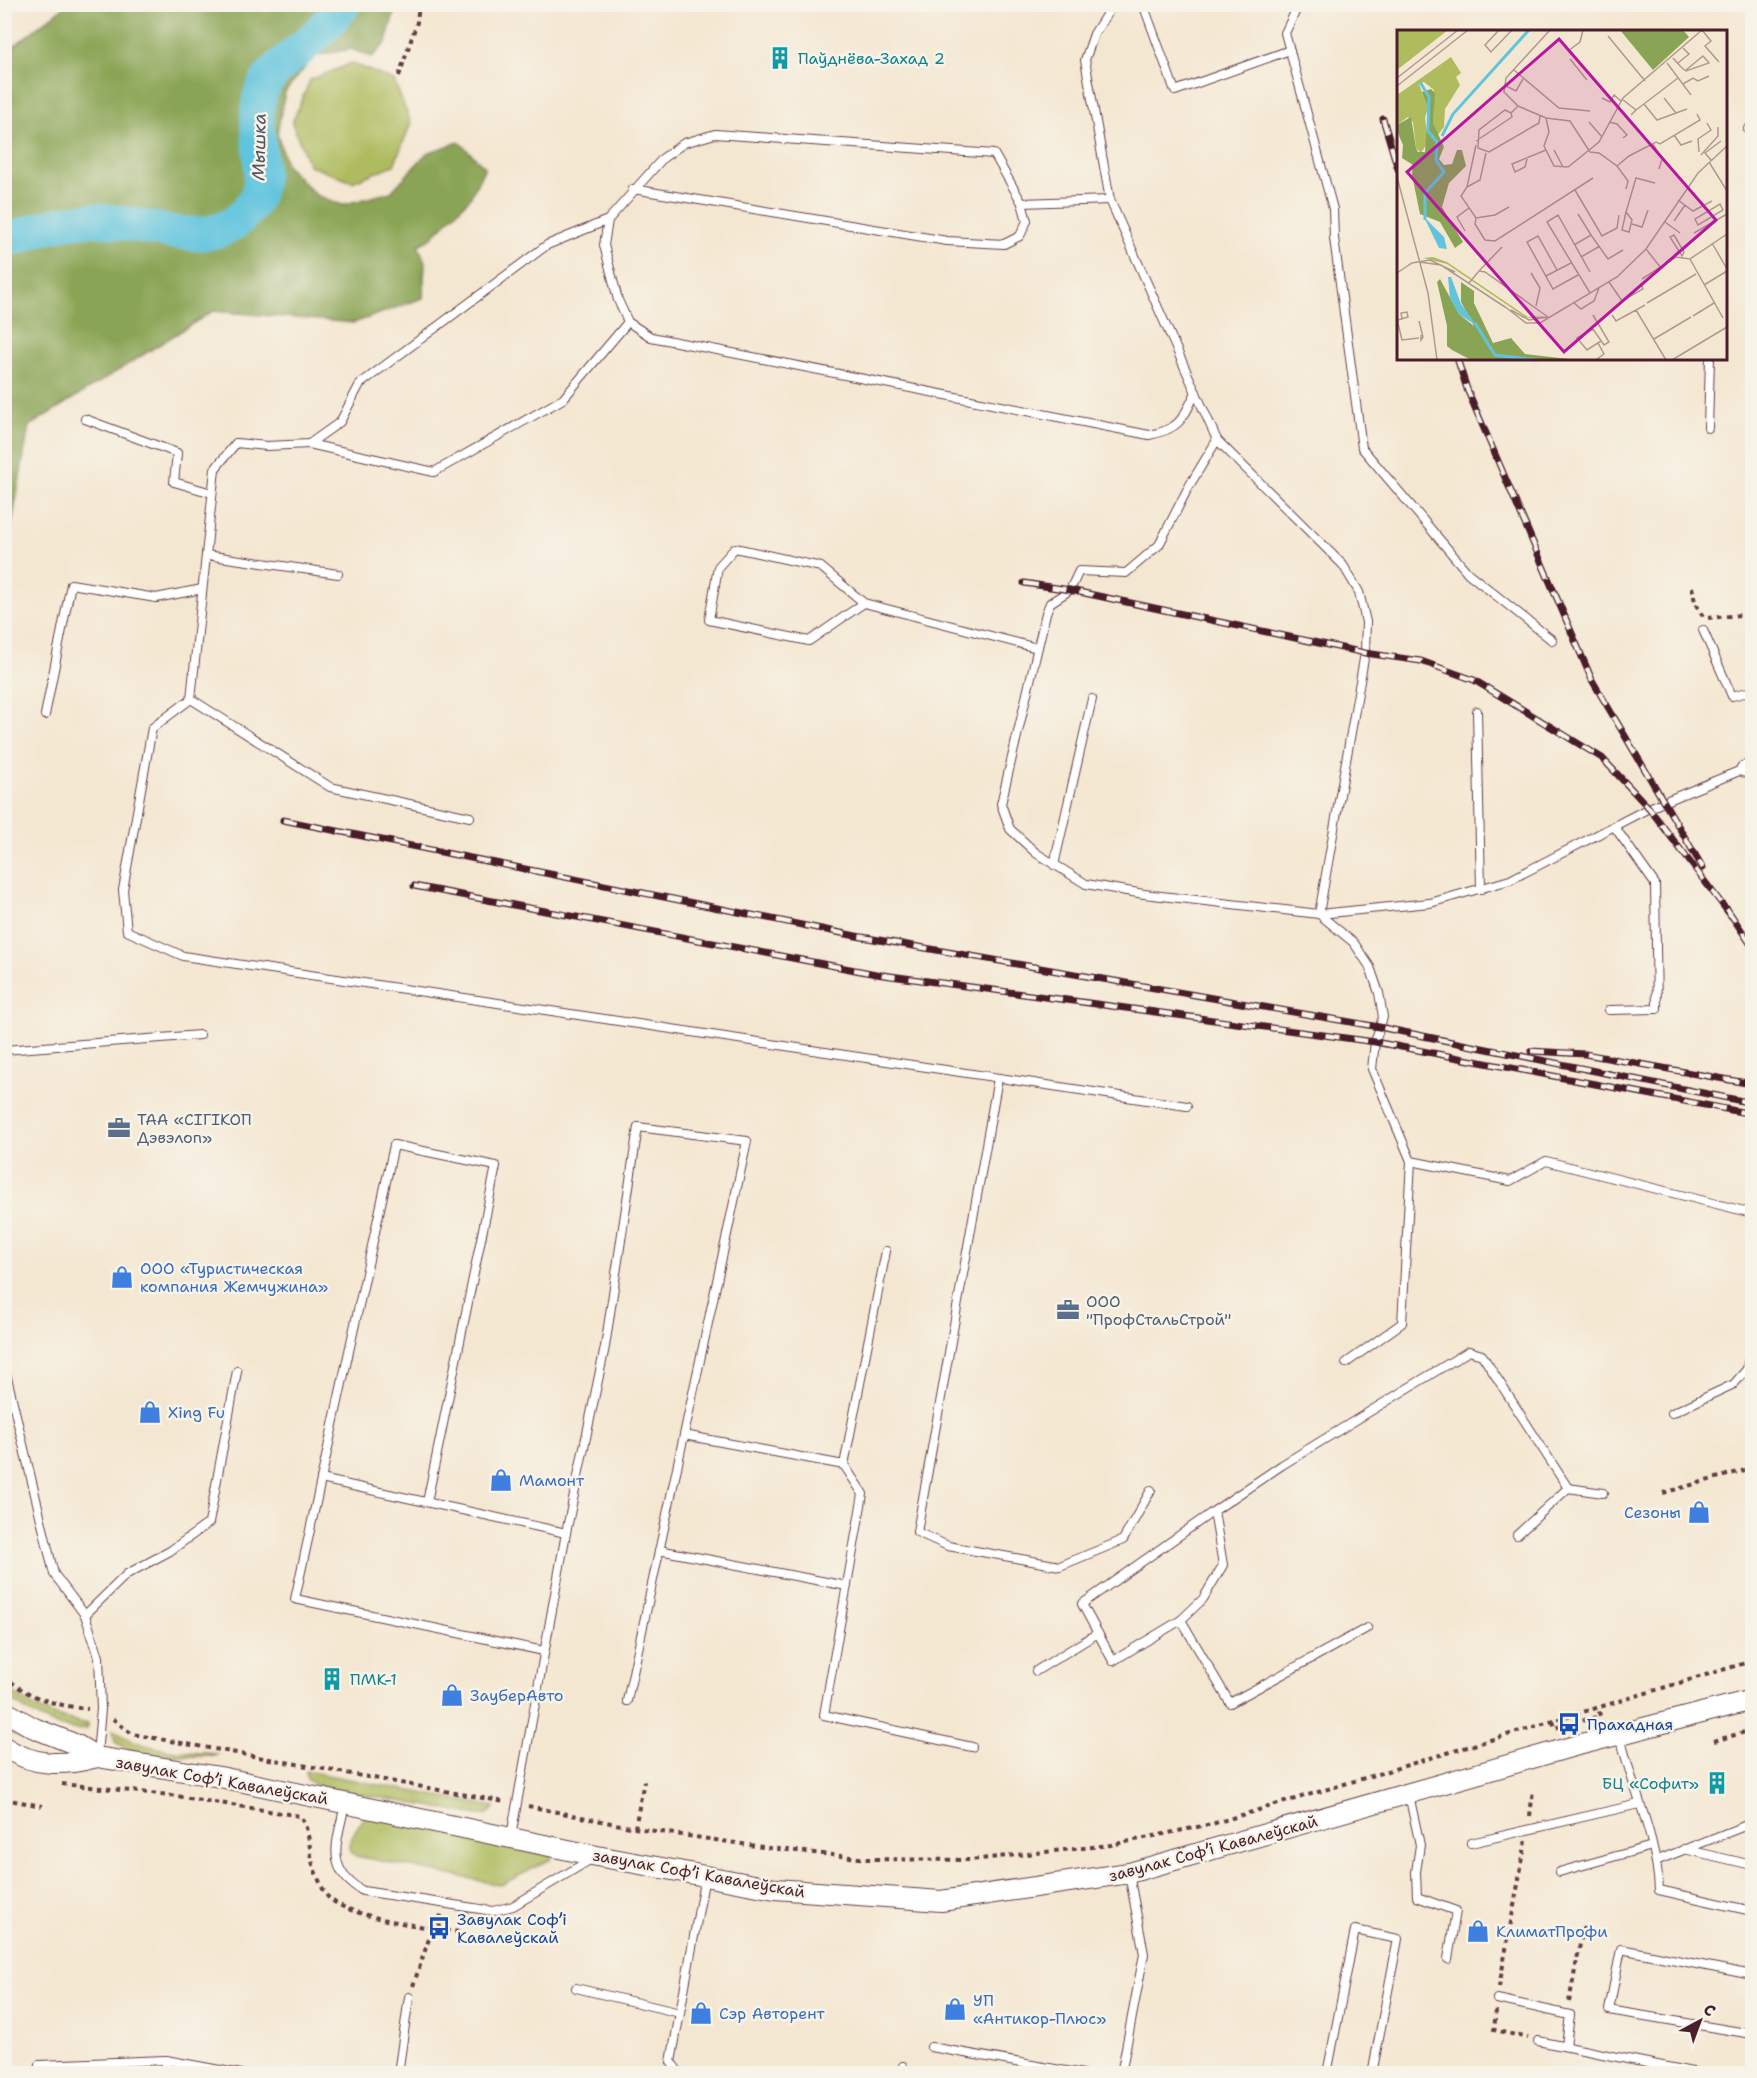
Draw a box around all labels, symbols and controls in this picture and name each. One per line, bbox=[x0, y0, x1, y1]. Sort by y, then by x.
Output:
inset map bbox=[1397, 30, 1727, 360]
building icon: Паўднёва-Захад 2 bbox=[767, 45, 793, 71]
place label: Паўднёва-Захад 2 bbox=[798, 48, 945, 69]
water label: Мышка bbox=[246, 113, 272, 181]
place label: ТАА «СІГІКОП Дэвэлоп» bbox=[137, 1109, 252, 1148]
office icon: ТАА «СІГІКОП Дэвэлоп» bbox=[106, 1115, 132, 1141]
place label: ООО «Туристическая компания Жемчужина» bbox=[140, 1258, 328, 1297]
shop icon: ООО «Туристическая компания Жемчужина» bbox=[109, 1264, 135, 1290]
place label: ООО "ПрофСтальСтрой" bbox=[1086, 1291, 1231, 1330]
office icon: ООО "ПрофСтальСтрой" bbox=[1055, 1297, 1081, 1323]
shop icon: Xing Fu bbox=[137, 1399, 163, 1425]
place label: Xing Fu bbox=[168, 1402, 225, 1423]
shop icon: Мамонт bbox=[488, 1467, 514, 1493]
place label: Мамонт bbox=[519, 1470, 585, 1491]
shop icon: Сезоны bbox=[1686, 1499, 1712, 1525]
place label: Сезоны bbox=[1624, 1502, 1681, 1523]
building icon: ПМК-1 bbox=[319, 1666, 345, 1692]
place label: ПМК-1 bbox=[350, 1669, 397, 1690]
shop icon: ЗауберАвто bbox=[439, 1682, 465, 1708]
place label: ЗауберАвто bbox=[470, 1685, 564, 1706]
bus stop icon: Прахадная bbox=[1556, 1711, 1582, 1737]
place label: Прахадная bbox=[1587, 1714, 1673, 1735]
street label: завулак Софʼі Кавалеўскай bbox=[114, 1751, 330, 1810]
building icon: БЦ «Софит» bbox=[1704, 1770, 1730, 1796]
place label: БЦ «Софит» bbox=[1602, 1773, 1699, 1794]
street label: завулак Софʼі Кавалеўскай bbox=[1106, 1810, 1320, 1887]
street label: завулак Софʼі Кавалеўскай bbox=[591, 1844, 807, 1903]
place label: Завулак Софʼі Кавалеўскай bbox=[457, 1909, 567, 1948]
bus stop icon: Завулак Софʼі Кавалеўскай bbox=[426, 1915, 452, 1941]
shop icon: КлиматПрофи bbox=[1465, 1918, 1491, 1944]
place label: КлиматПрофи bbox=[1496, 1921, 1608, 1942]
place label: УП «Антикор-Плюс» bbox=[973, 1990, 1106, 2029]
north arrow bbox=[1670, 1991, 1730, 2051]
shop icon: УП «Антикор-Плюс» bbox=[942, 1996, 968, 2022]
text: С bbox=[1699, 1999, 1720, 2021]
shop icon: Сэр Авторент bbox=[688, 2000, 714, 2026]
place label: Сэр Авторент bbox=[719, 2003, 826, 2024]

